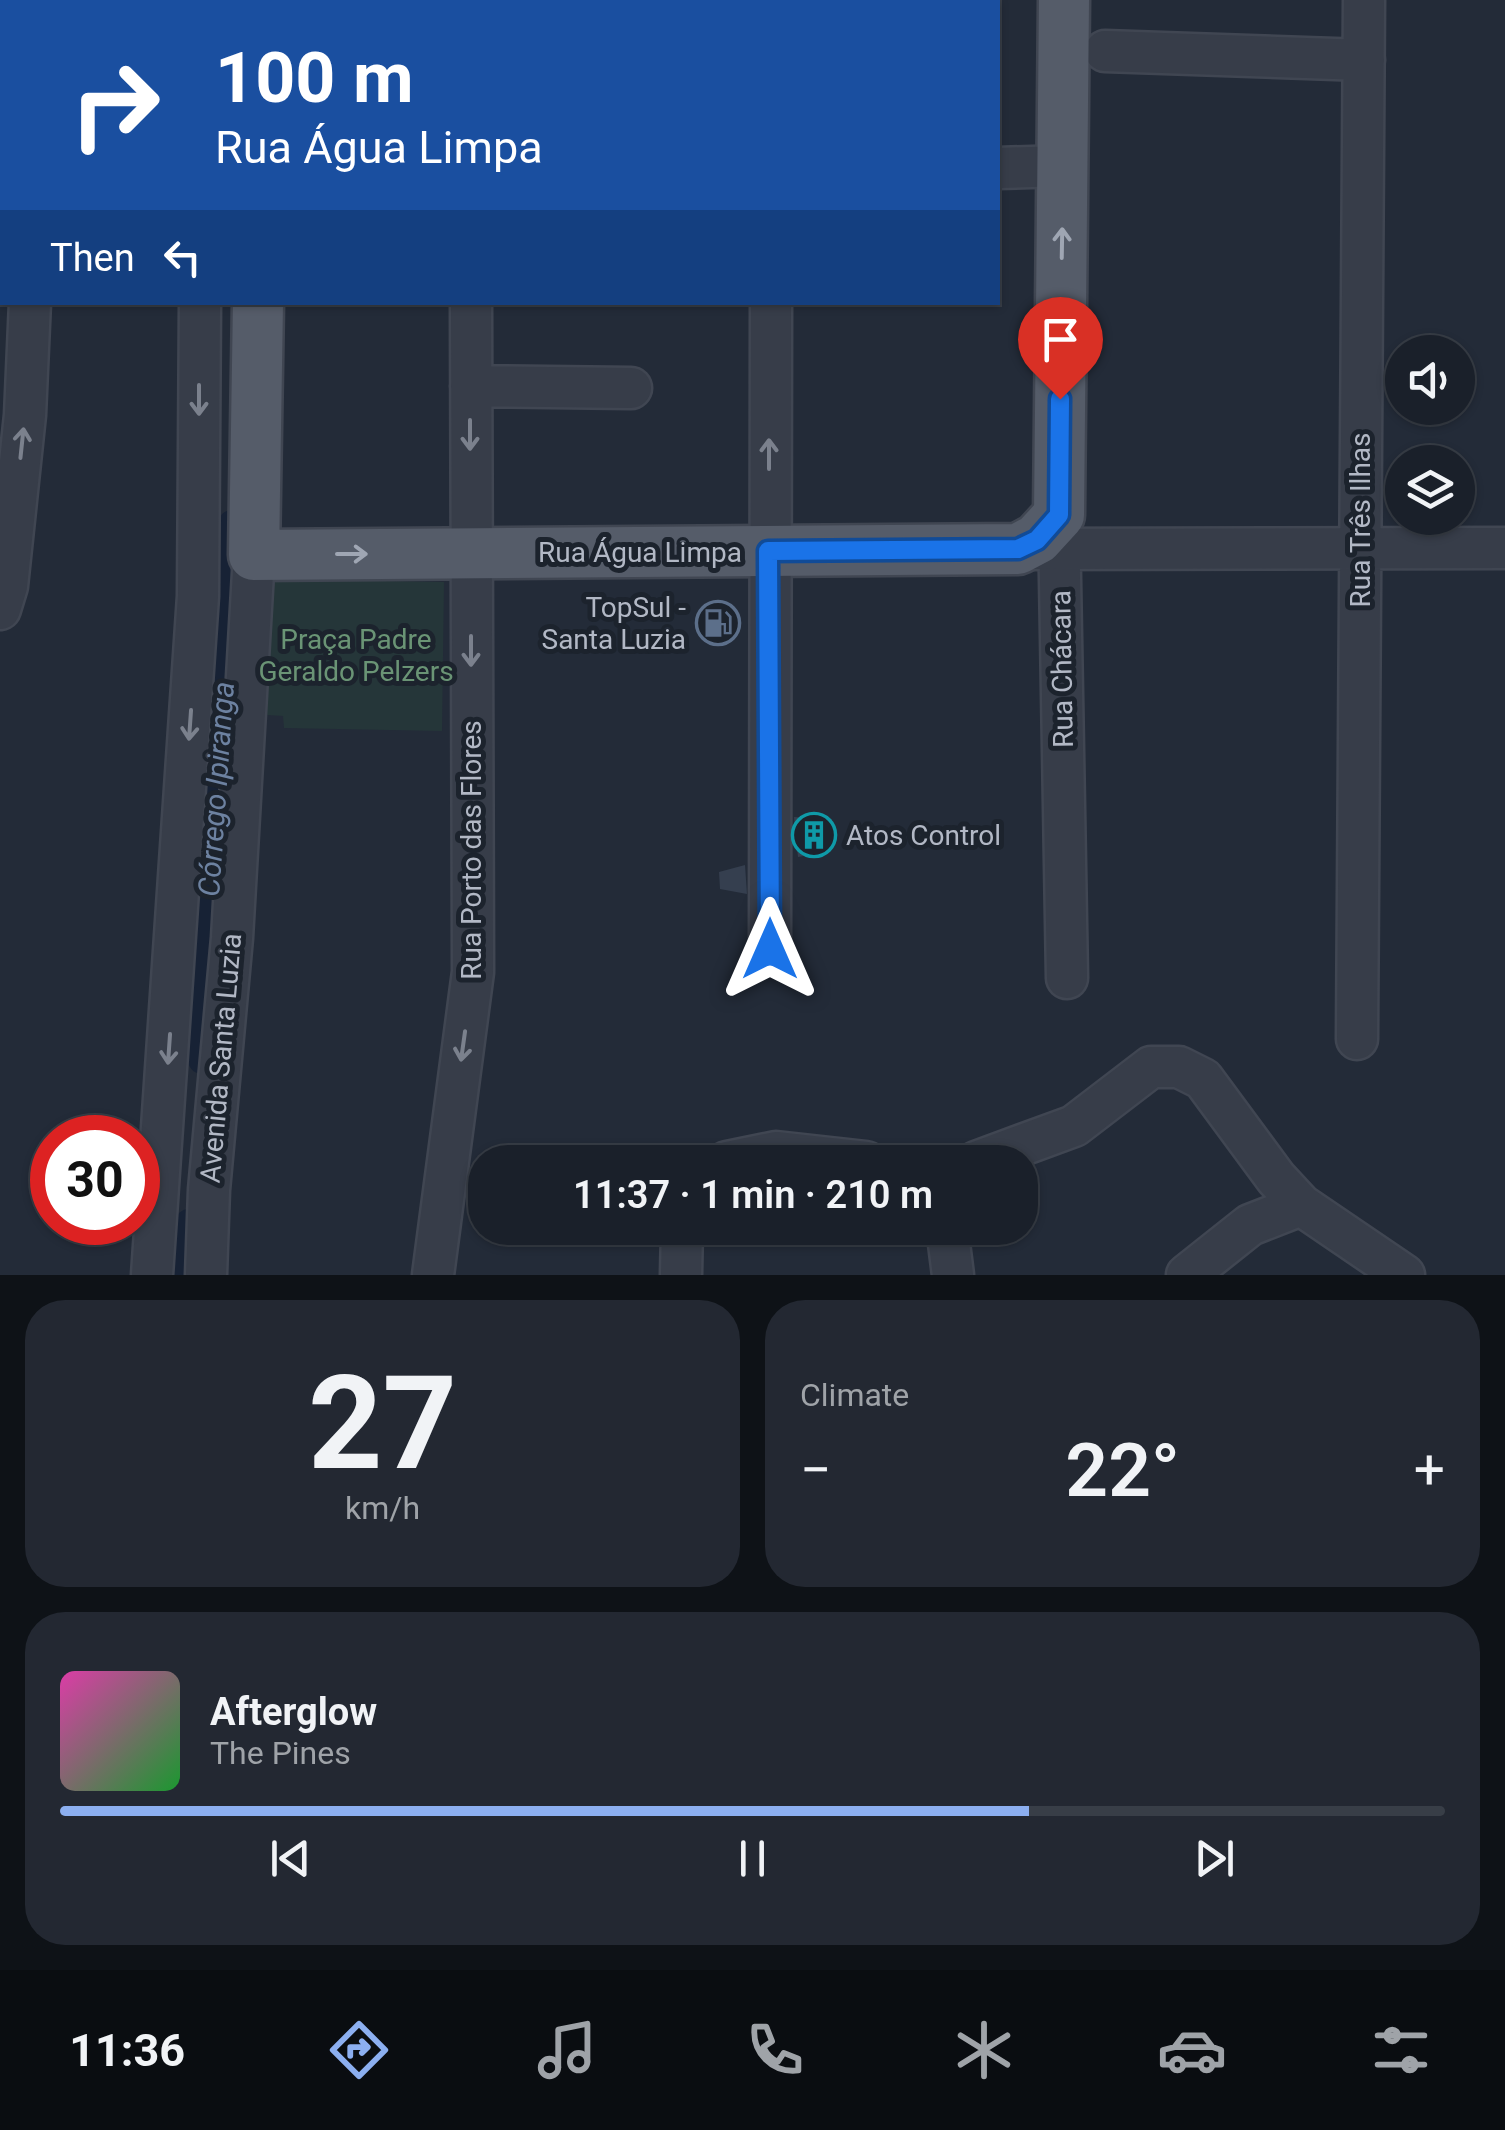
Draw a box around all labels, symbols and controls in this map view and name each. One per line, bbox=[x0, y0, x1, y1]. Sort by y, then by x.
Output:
text: 100 m bbox=[215, 37, 414, 119]
icon: right bbox=[50, 40, 180, 170]
text: Rua Água Limpa bbox=[215, 121, 543, 174]
one-way arrow bbox=[1052, 227, 1072, 260]
icon: left bbox=[155, 230, 210, 285]
text: Then bbox=[50, 236, 135, 280]
pin bbox=[1018, 297, 1103, 400]
icon: arrive bbox=[1033, 312, 1088, 367]
map controls bbox=[1385, 335, 1475, 535]
button: sound bbox=[1385, 335, 1475, 425]
one-way arrow bbox=[190, 382, 208, 415]
one-way arrow bbox=[460, 418, 480, 450]
one-way arrow bbox=[13, 427, 32, 460]
street label: Rua Três Ilhas bbox=[1344, 433, 1377, 608]
one-way arrow bbox=[760, 438, 779, 470]
button: layers bbox=[1385, 445, 1475, 535]
street label: Rua Água Limpa bbox=[538, 536, 742, 569]
one-way arrow bbox=[334, 544, 367, 564]
street label: Rua Chácara bbox=[1044, 590, 1080, 748]
place label: TopSul - Santa Luzia bbox=[542, 591, 686, 656]
fuel station icon: TopSul - Santa Luzia bbox=[695, 600, 741, 646]
park label: Praça Padre Geraldo Pelzers bbox=[258, 623, 454, 688]
one-way arrow bbox=[461, 635, 480, 667]
water label: Córrego Ipiranga bbox=[191, 680, 241, 898]
one-way arrow bbox=[180, 708, 199, 740]
street label: Rua Porto das Flores bbox=[455, 720, 488, 980]
building icon: Atos Control bbox=[791, 812, 837, 858]
place label: Atos Control bbox=[846, 819, 1001, 852]
position arrow bbox=[718, 897, 822, 1001]
street label: Avenida Santa Luzia bbox=[194, 932, 248, 1184]
one-way arrow bbox=[454, 1029, 472, 1061]
one-way arrow bbox=[159, 1033, 178, 1065]
speed limit sign: 30 bbox=[30, 1115, 160, 1245]
text: 11:37 · 1 min · 210 m bbox=[573, 1173, 933, 1217]
text: 27 bbox=[308, 1347, 457, 1500]
text: Climate bbox=[800, 1376, 909, 1414]
text: 22° bbox=[1065, 1426, 1180, 1514]
text: − bbox=[800, 1438, 831, 1502]
text: + bbox=[1414, 1438, 1445, 1502]
text: km/h bbox=[345, 1489, 420, 1527]
text: Afterglow bbox=[210, 1690, 377, 1734]
text: The Pines bbox=[210, 1734, 351, 1772]
icon: previous bbox=[263, 1831, 318, 1886]
icon: pause bbox=[725, 1831, 780, 1886]
icon: next bbox=[1187, 1831, 1242, 1886]
icon: directions bbox=[324, 2015, 394, 2085]
icon: music bbox=[532, 2015, 602, 2085]
icon: phone bbox=[740, 2015, 810, 2085]
icon: climate bbox=[949, 2015, 1019, 2085]
icon: car bbox=[1157, 2015, 1227, 2085]
icon: filters bbox=[1366, 2015, 1436, 2085]
text: 11:36 bbox=[69, 2024, 185, 2077]

